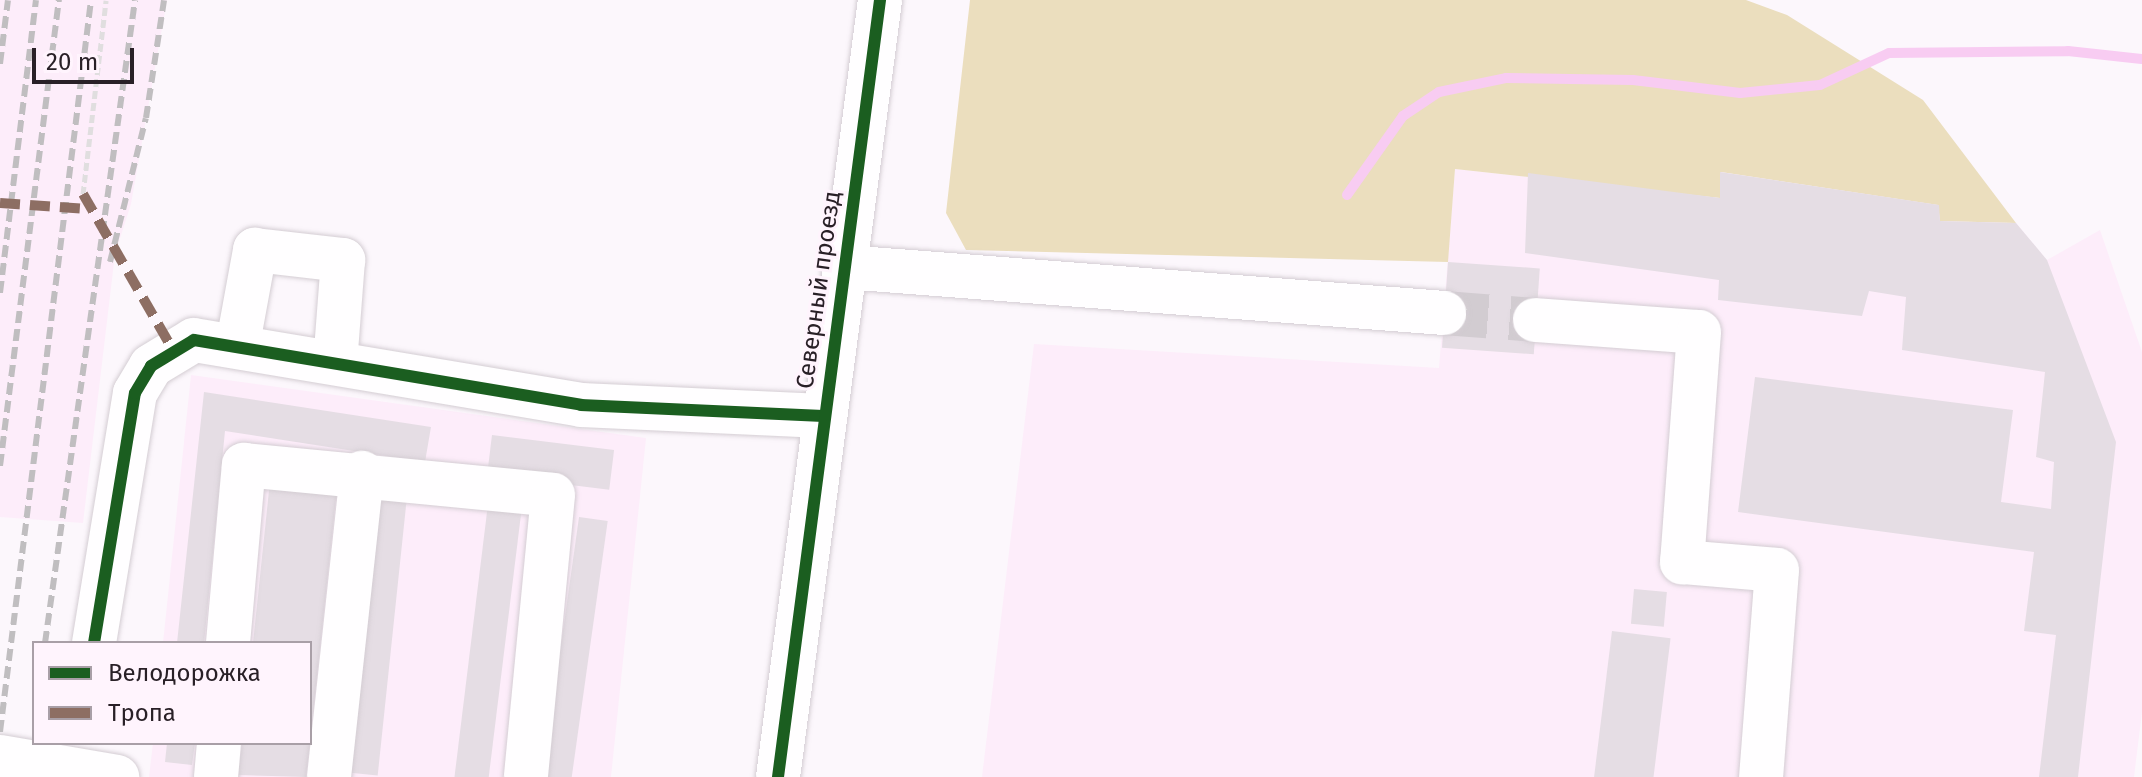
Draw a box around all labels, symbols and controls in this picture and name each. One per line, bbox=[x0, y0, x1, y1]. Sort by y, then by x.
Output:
scale bar bbox=[36, 32, 138, 82]
text: 20 m bbox=[46, 48, 98, 76]
street label: Северный проезд bbox=[791, 189, 847, 391]
legend bbox=[32, 641, 312, 745]
text: Велодорожка bbox=[108, 659, 261, 687]
text: Тропа bbox=[108, 699, 176, 727]

